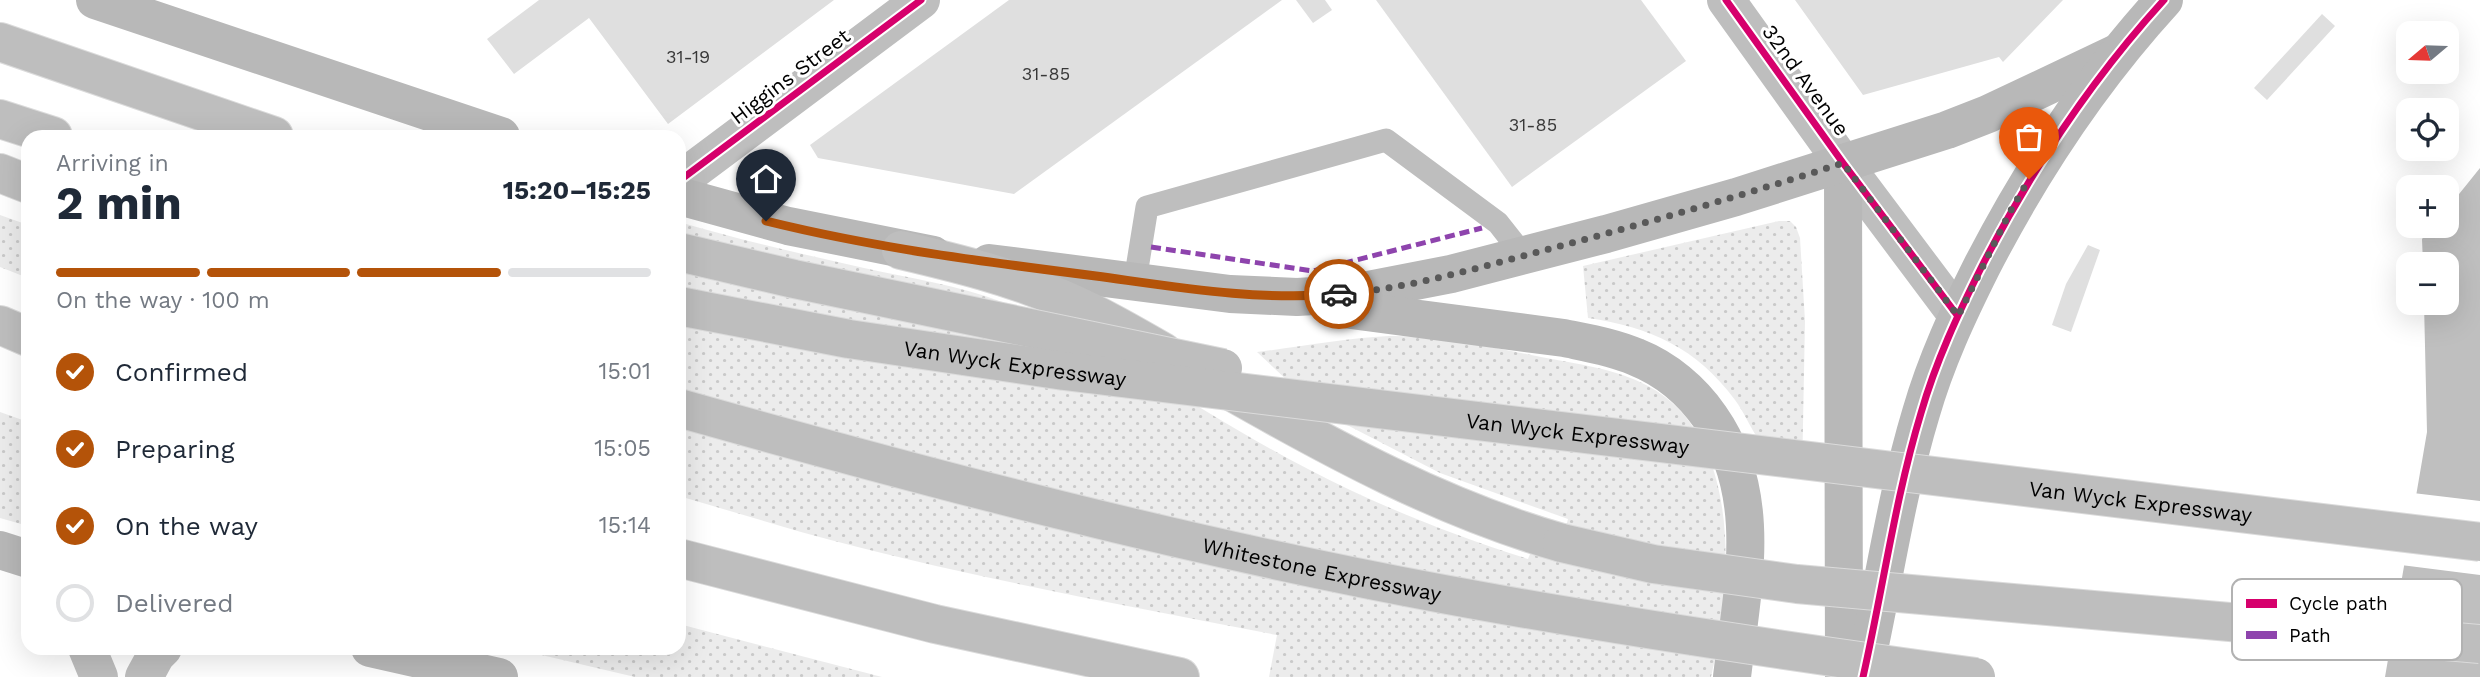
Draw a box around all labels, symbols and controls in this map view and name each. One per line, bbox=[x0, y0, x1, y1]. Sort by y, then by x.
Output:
street label: 32nd Avenue bbox=[1757, 20, 1855, 140]
north arrow bbox=[2396, 21, 2459, 84]
map controls bbox=[2396, 21, 2459, 315]
street label: Higgins Street bbox=[725, 23, 855, 129]
house number: 31-19 bbox=[666, 46, 710, 67]
house number: 31-85 bbox=[1022, 63, 1070, 84]
button: locate bbox=[2396, 98, 2459, 161]
pin bbox=[1999, 107, 2059, 179]
house number: 31-85 bbox=[1509, 114, 1557, 135]
icon: bag bbox=[2010, 118, 2048, 156]
pin bbox=[736, 149, 796, 221]
text: Arriving in bbox=[56, 150, 169, 177]
icon: home bbox=[747, 160, 785, 198]
text: 15:20–15:25 bbox=[503, 175, 651, 205]
button: + bbox=[2396, 175, 2459, 238]
text: 2 min bbox=[56, 176, 182, 230]
button: − bbox=[2396, 252, 2459, 315]
courier bbox=[1304, 259, 1374, 329]
icon: car bbox=[1320, 275, 1358, 313]
text: On the way · 100 m bbox=[56, 287, 270, 314]
street label: Van Wyck Expressway bbox=[902, 335, 1128, 391]
icon: check bbox=[56, 353, 94, 391]
text: Confirmed bbox=[115, 357, 248, 387]
text: 15:01 bbox=[599, 358, 651, 385]
street label: Van Wyck Expressway bbox=[1465, 407, 1691, 459]
icon: check bbox=[56, 430, 94, 468]
text: Preparing bbox=[115, 434, 235, 464]
text: 15:05 bbox=[594, 435, 651, 462]
street label: Van Wyck Expressway bbox=[2028, 475, 2254, 527]
icon: check bbox=[56, 507, 94, 545]
text: On the way bbox=[115, 511, 258, 541]
text: 15:14 bbox=[599, 512, 651, 539]
street label: Whitestone Expressway bbox=[1200, 532, 1444, 606]
legend bbox=[2232, 579, 2462, 660]
text: Delivered bbox=[115, 588, 234, 618]
text: Cycle path bbox=[2289, 592, 2388, 615]
text: Path bbox=[2289, 624, 2331, 647]

